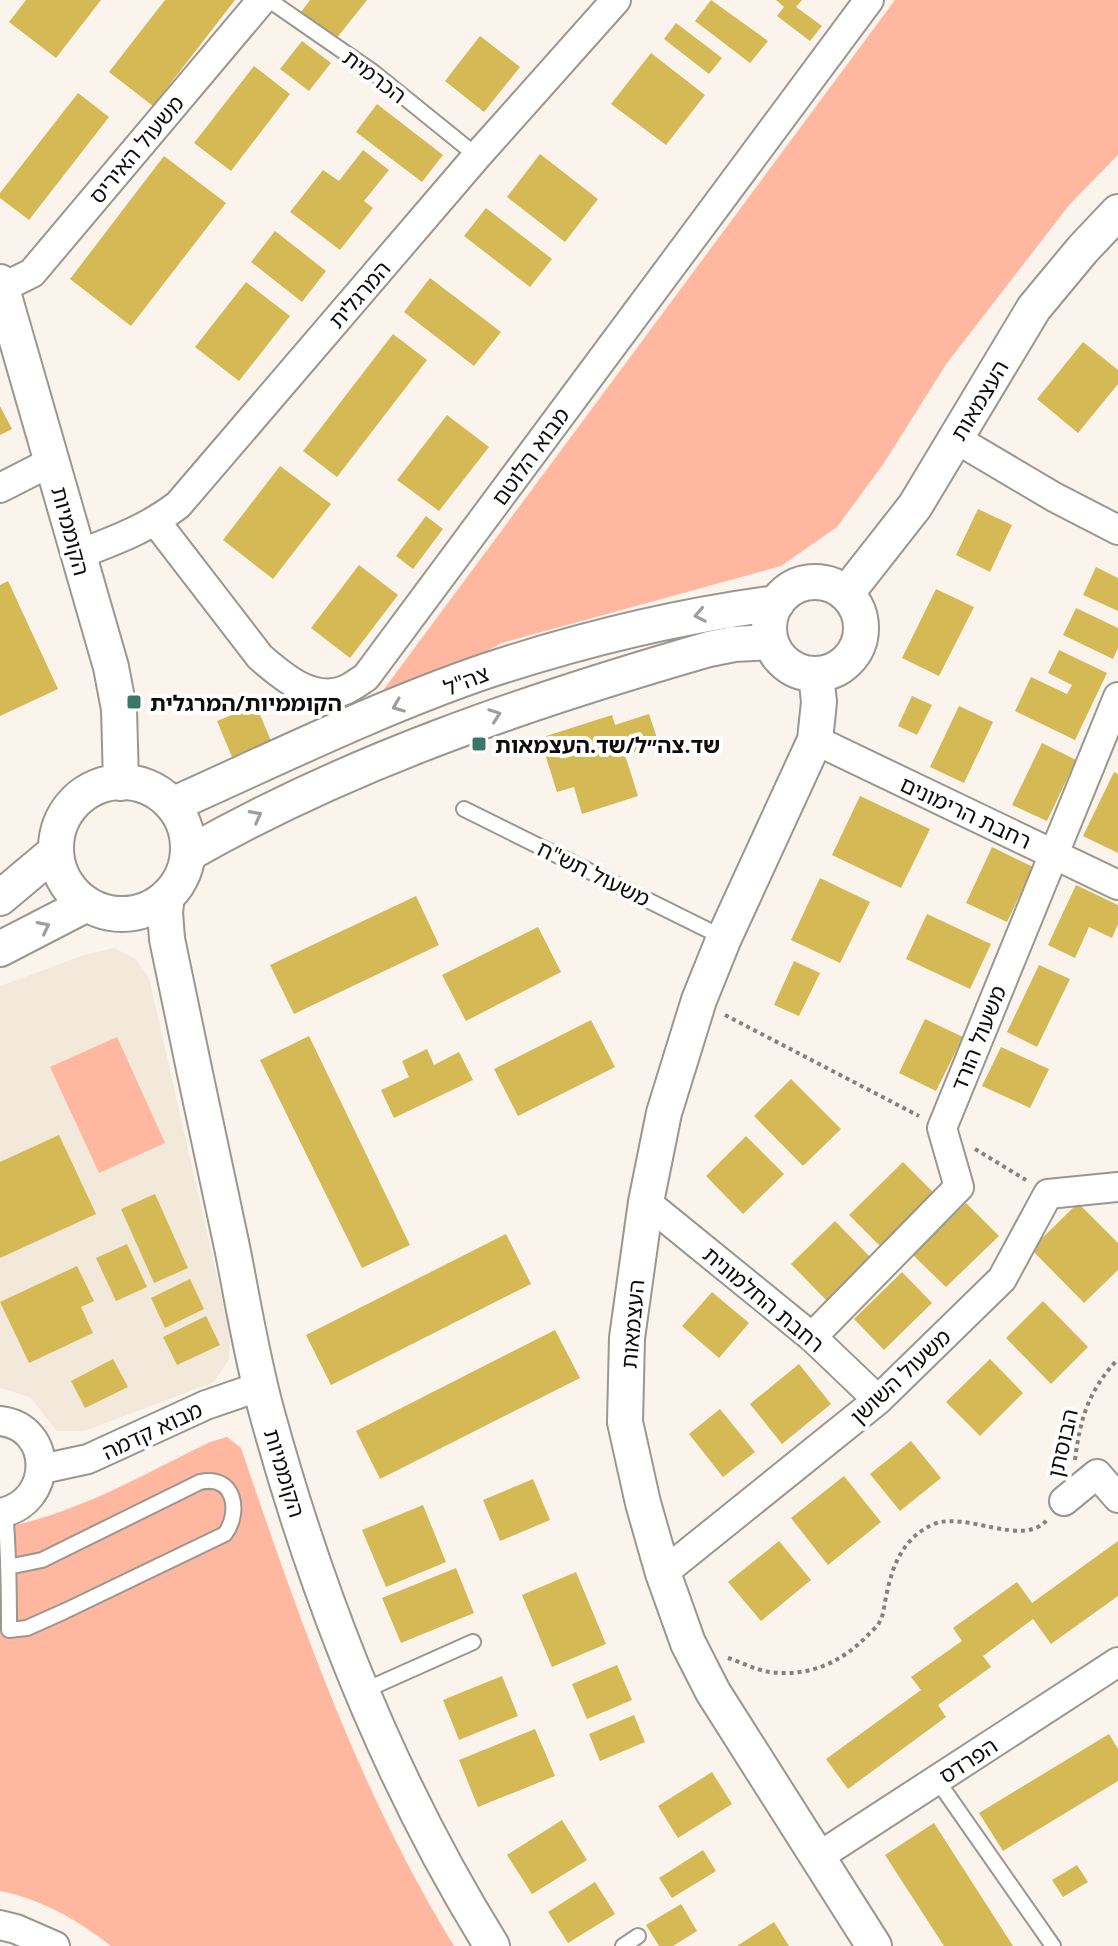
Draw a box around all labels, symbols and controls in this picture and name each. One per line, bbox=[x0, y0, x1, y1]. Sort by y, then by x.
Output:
street label: הכרמית bbox=[337, 43, 413, 109]
street label: משעול האיריס bbox=[82, 89, 190, 209]
street label: המרגלית bbox=[322, 254, 396, 334]
street label: העצמאות bbox=[944, 354, 1014, 446]
street label: מבוא הלוטם bbox=[485, 401, 575, 511]
street label: הקוממיות bbox=[45, 483, 97, 579]
one-way arrow bbox=[693, 606, 707, 623]
street label: צה"ל bbox=[439, 658, 493, 702]
place label: הקוממיות/המרגלית bbox=[150, 688, 342, 717]
marker: הקוממיות/המרגלית bbox=[125, 693, 143, 711]
one-way arrow bbox=[392, 697, 406, 713]
one-way arrow bbox=[487, 709, 501, 725]
place label: שד.צה״ל/שד.העצמאות bbox=[495, 730, 720, 759]
marker: שד.צה״ל/שד.העצמאות bbox=[470, 735, 488, 753]
street label: רחבת הרימונים bbox=[896, 769, 1036, 855]
one-way arrow bbox=[247, 811, 262, 826]
street label: משעול תש"ח bbox=[533, 833, 655, 913]
one-way arrow bbox=[35, 921, 50, 936]
street label: משעול הורד bbox=[944, 981, 1012, 1095]
street label: רחבת החלמונית bbox=[697, 1240, 831, 1358]
street label: העצמאות bbox=[614, 1278, 650, 1370]
street label: משעול השושן bbox=[844, 1322, 956, 1430]
street label: מבוא קדמה bbox=[97, 1394, 207, 1466]
street label: הבוסתן bbox=[1040, 1406, 1084, 1480]
street label: הקוממיות bbox=[258, 1425, 312, 1521]
street label: הפרדס bbox=[933, 1730, 1003, 1790]

